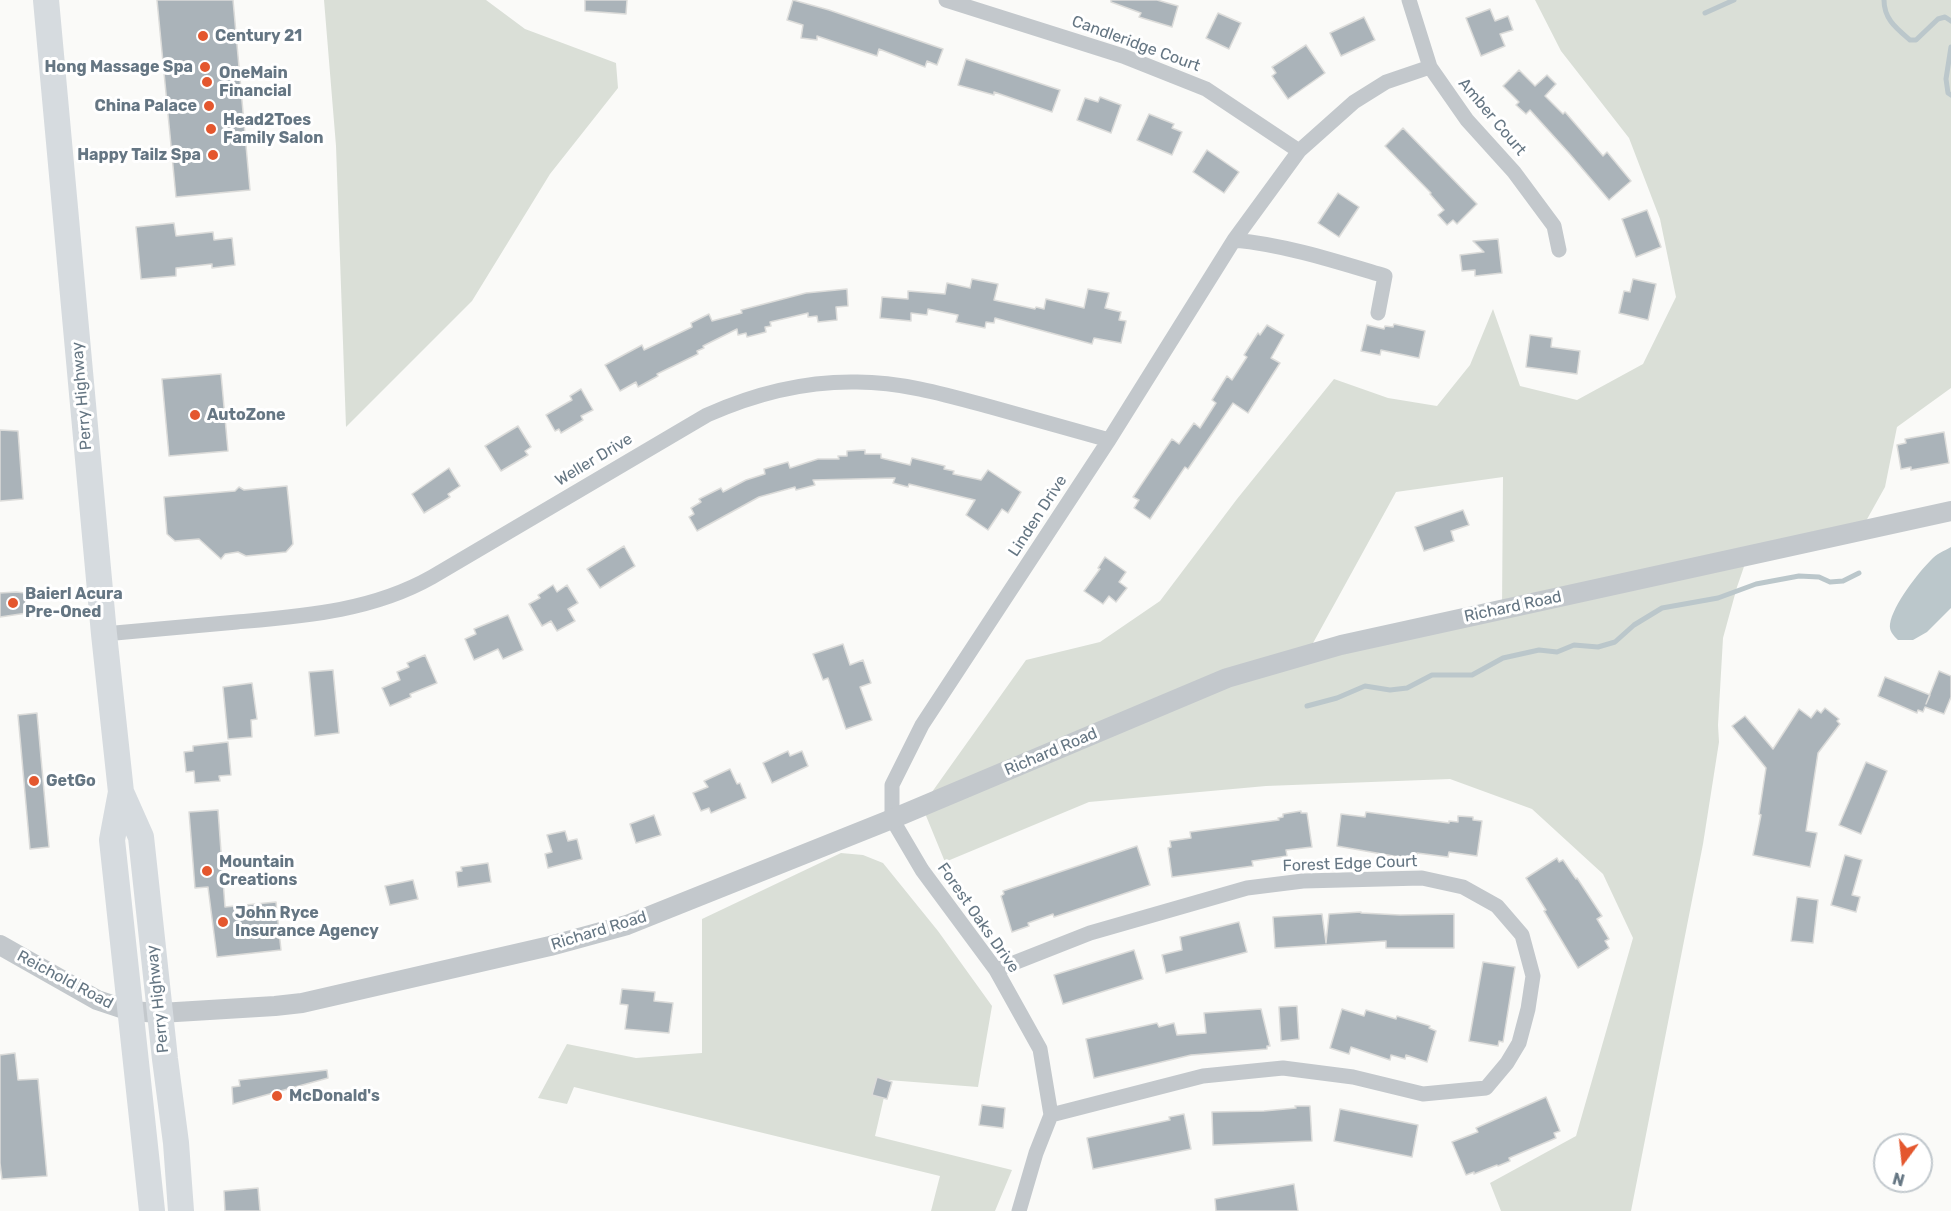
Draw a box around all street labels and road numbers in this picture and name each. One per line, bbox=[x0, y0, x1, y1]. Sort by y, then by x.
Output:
street label: Candleridge Court bbox=[1069, 12, 1203, 76]
street label: Amber Court bbox=[1454, 74, 1530, 160]
street label: Perry Highway bbox=[68, 341, 96, 451]
street label: Weller Drive bbox=[552, 429, 636, 491]
street label: Linden Drive bbox=[1005, 472, 1071, 560]
street label: Richard Road bbox=[1463, 587, 1563, 627]
street label: Richard Road bbox=[1002, 724, 1100, 780]
street label: Forest Edge Court bbox=[1282, 852, 1418, 876]
street label: Forest Oaks Drive bbox=[933, 859, 1023, 977]
street label: Richard Road bbox=[549, 907, 649, 955]
street label: Perry Highway bbox=[143, 944, 173, 1054]
street label: Reichold Road bbox=[14, 947, 116, 1013]

